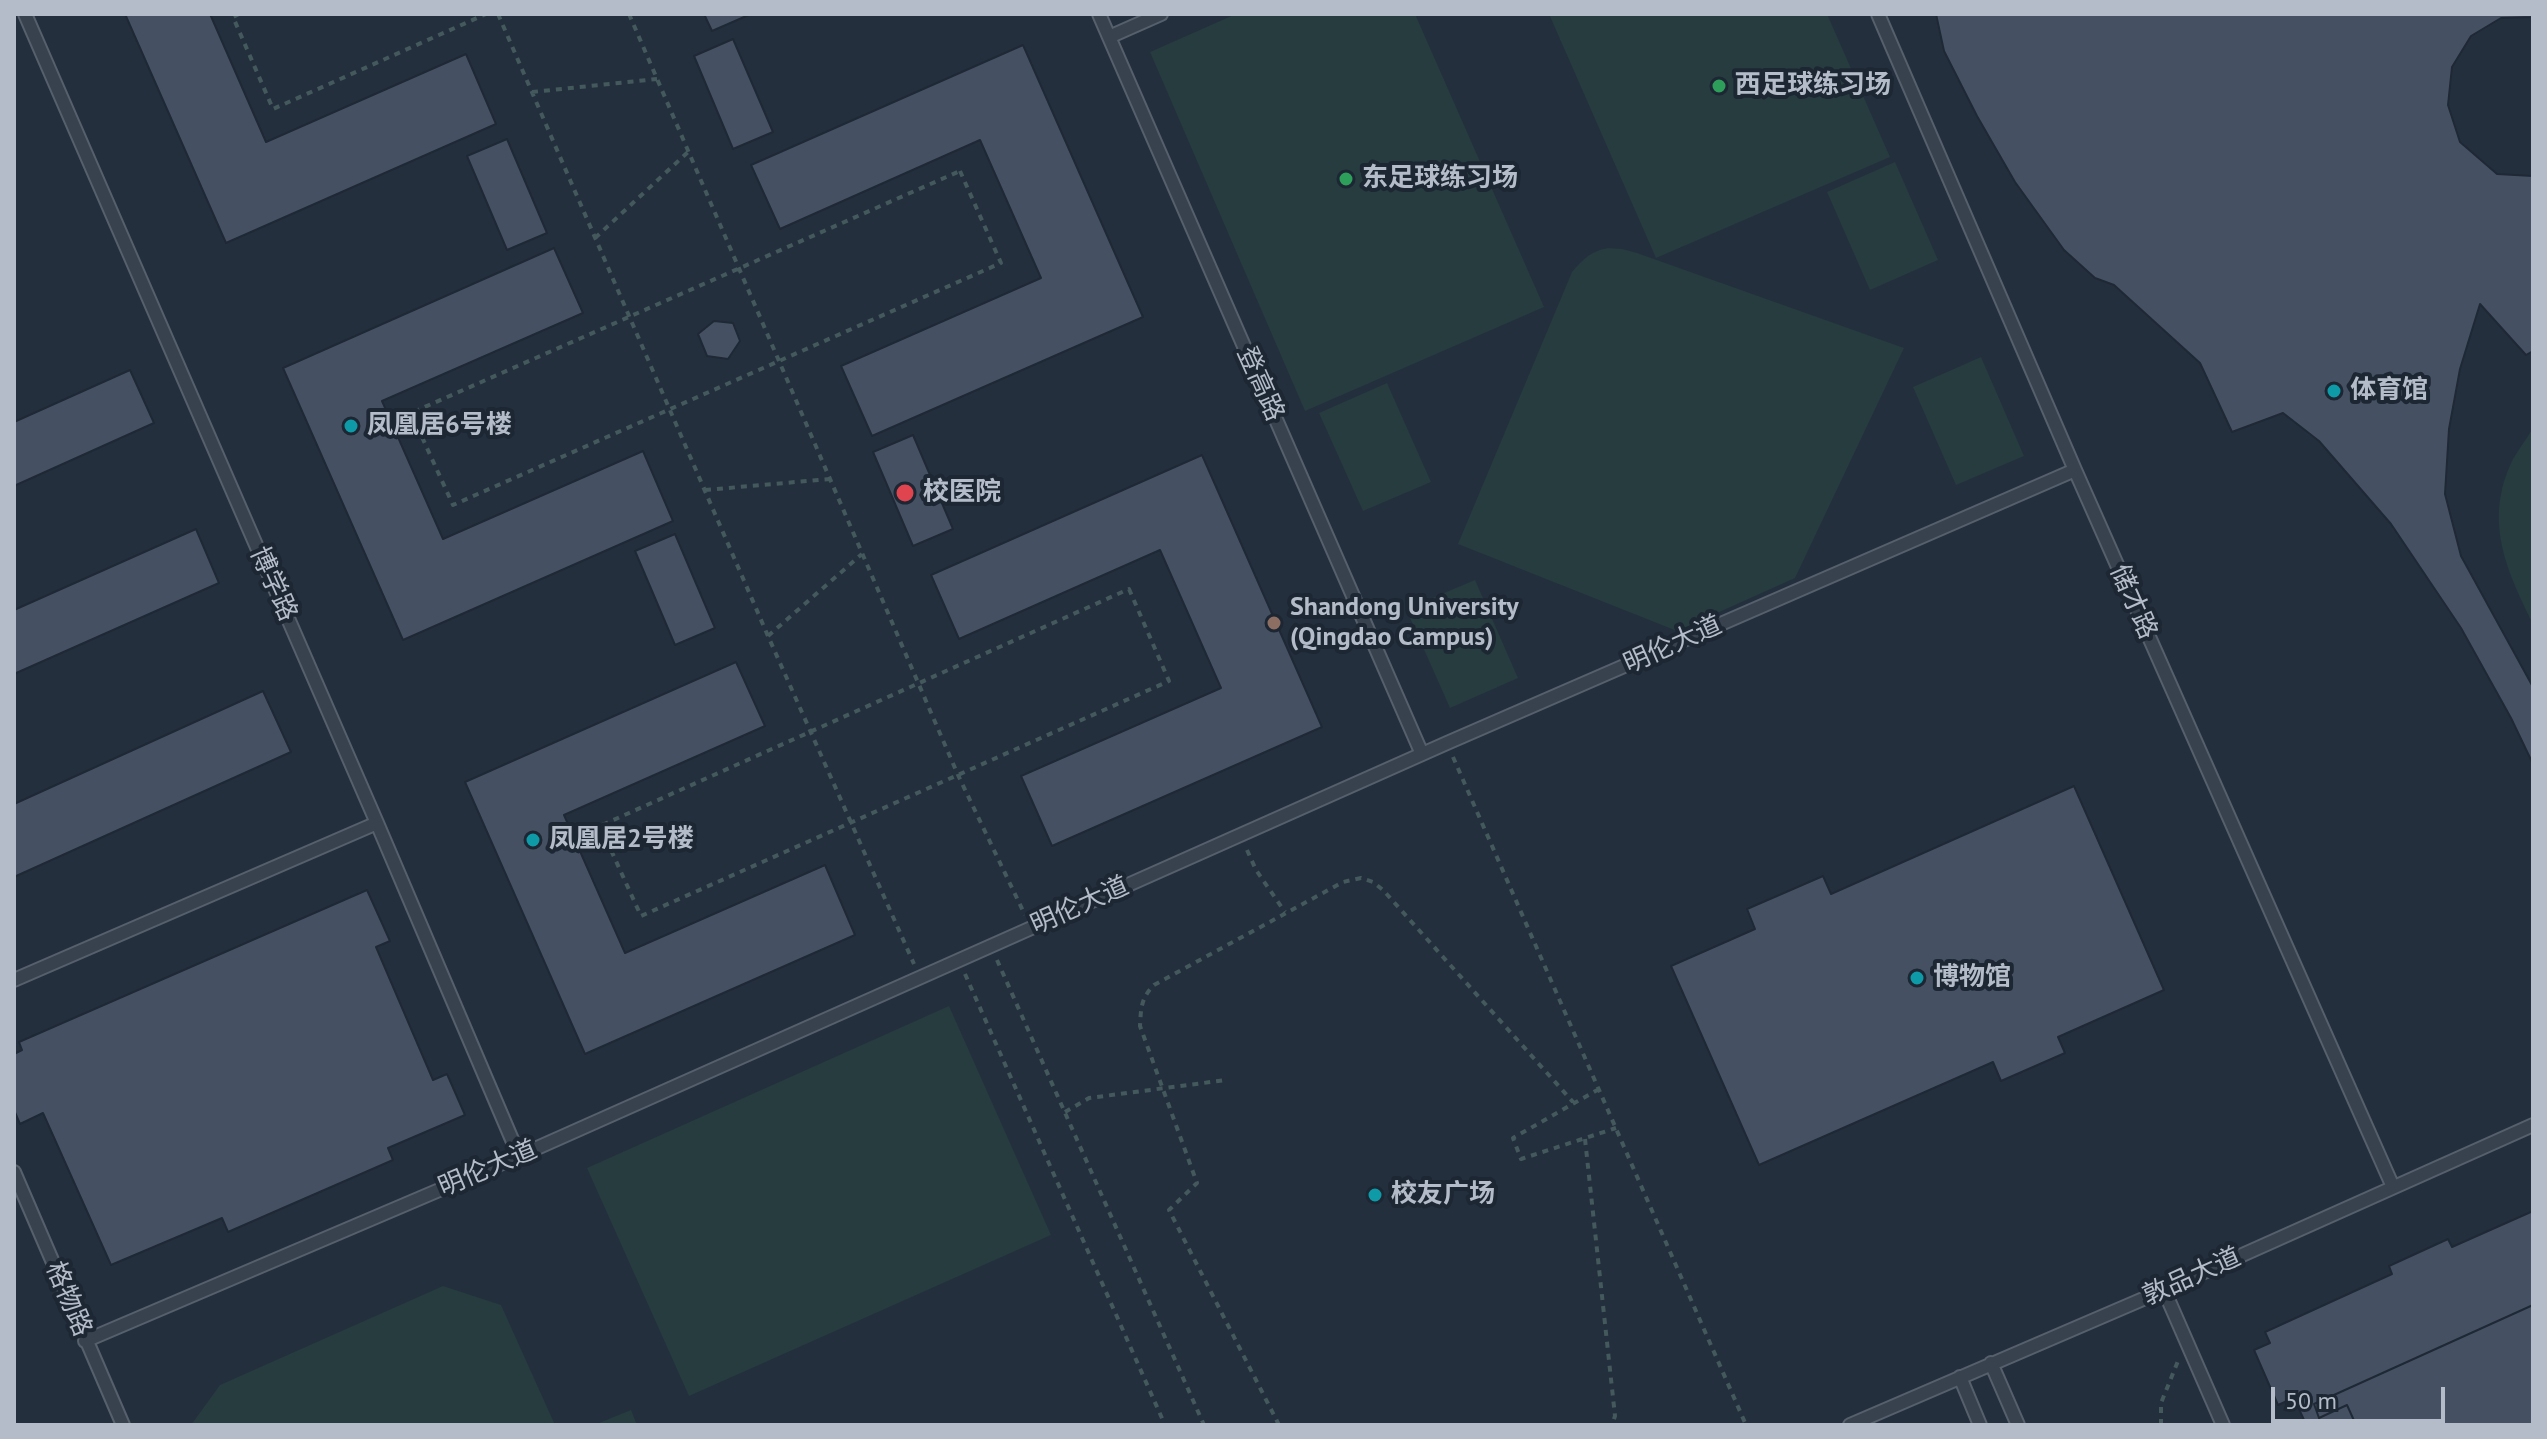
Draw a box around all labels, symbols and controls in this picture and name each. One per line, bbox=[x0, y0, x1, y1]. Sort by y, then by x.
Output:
place label: 西足球练习场 bbox=[1735, 70, 1891, 102]
marker: 西足球练习场 bbox=[1710, 77, 1728, 95]
place label: 东足球练习场 bbox=[1362, 163, 1518, 195]
marker: 东足球练习场 bbox=[1337, 170, 1355, 188]
street label: 登高路 bbox=[1230, 342, 1290, 426]
place label: 体育馆 bbox=[2350, 375, 2428, 407]
marker: 体育馆 bbox=[2325, 382, 2343, 400]
place label: 凤凰居6号楼 bbox=[367, 410, 512, 442]
marker: 凤凰居6号楼 bbox=[342, 417, 360, 435]
place label: 校医院 bbox=[923, 477, 1001, 509]
marker: 校医院 bbox=[894, 482, 916, 504]
street label: 博学路 bbox=[243, 542, 303, 626]
street label: 储才路 bbox=[2103, 560, 2163, 644]
place label: Shandong University (Qingdao Campus) bbox=[1290, 592, 1519, 654]
street label: 明伦大道 bbox=[1619, 610, 1727, 680]
marker: Shandong University (Qingdao Campus) bbox=[1265, 614, 1283, 632]
place label: 凤凰居2号楼 bbox=[549, 824, 694, 856]
marker: 凤凰居2号楼 bbox=[524, 831, 542, 849]
street label: 明伦大道 bbox=[1026, 871, 1134, 941]
place label: 博物馆 bbox=[1933, 962, 2011, 994]
marker: 博物馆 bbox=[1908, 969, 1926, 987]
street label: 明伦大道 bbox=[434, 1134, 542, 1204]
place label: 校友广场 bbox=[1391, 1179, 1495, 1211]
marker: 校友广场 bbox=[1366, 1186, 1384, 1204]
street label: 敦品大道 bbox=[2138, 1242, 2246, 1312]
street label: 格物路 bbox=[38, 1257, 98, 1341]
scale bar bbox=[2275, 1371, 2449, 1421]
text: 50 m bbox=[2285, 1385, 2337, 1416]

